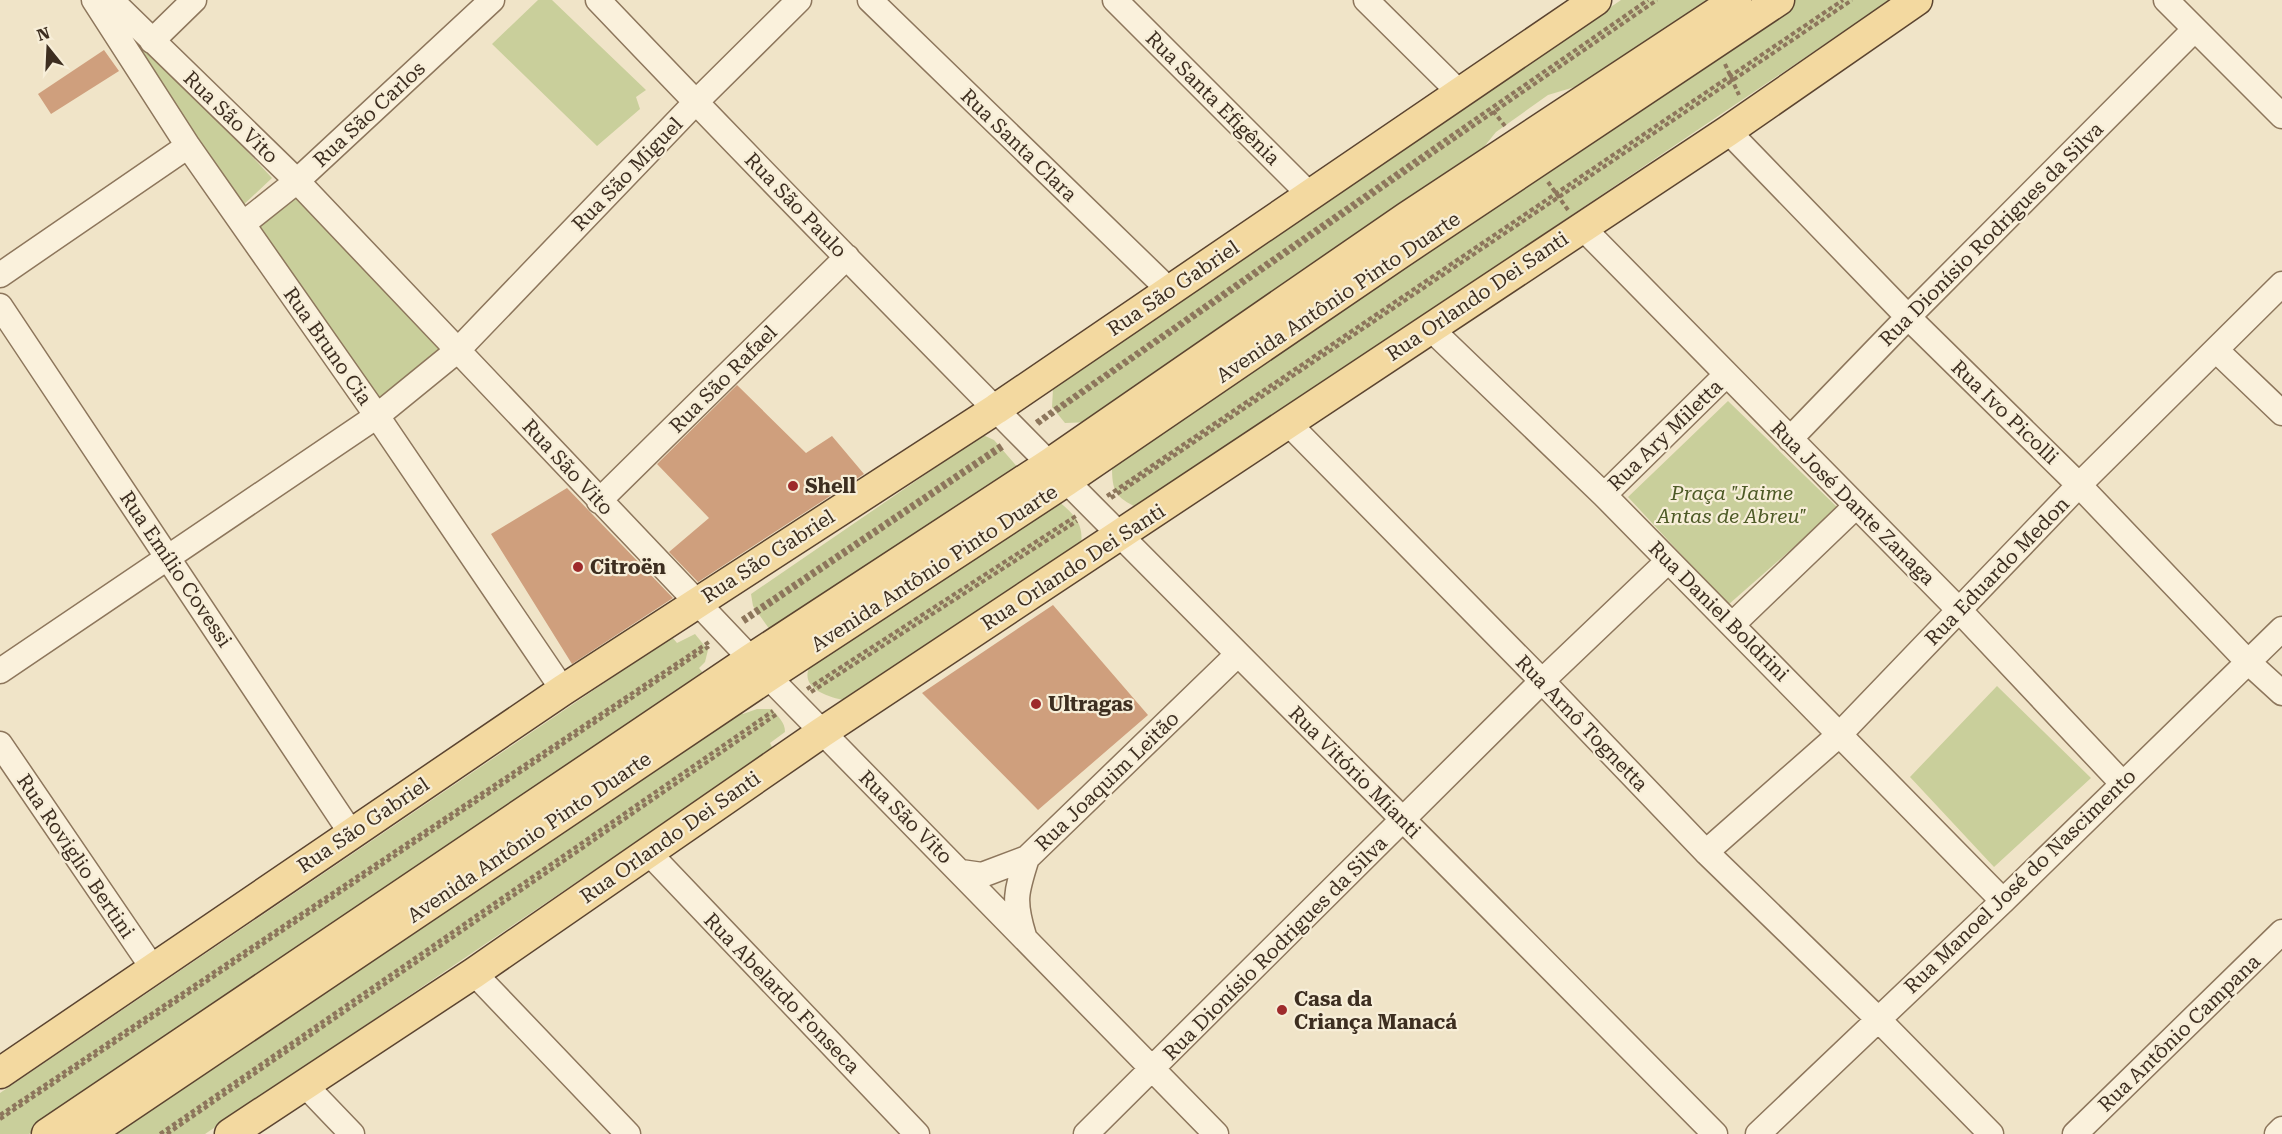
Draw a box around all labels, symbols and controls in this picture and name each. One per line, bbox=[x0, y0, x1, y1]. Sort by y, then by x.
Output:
north arrow bbox=[18, 18, 78, 78]
text: N bbox=[35, 23, 52, 45]
street label: Rua Santa Efigênia bbox=[1141, 26, 1285, 170]
street label: Rua São Carlos bbox=[308, 56, 430, 172]
street label: Rua São Vito bbox=[179, 66, 283, 168]
street label: Rua Santa Clara bbox=[956, 84, 1082, 206]
street label: Rua São Miguel bbox=[567, 112, 687, 236]
street label: Rua Dionísio Rodrigues da Silva bbox=[1874, 117, 2108, 351]
street label: Rua São Paulo bbox=[740, 148, 852, 262]
street label: Avenida Antônio Pinto Duarte bbox=[1212, 206, 1464, 388]
street label: Rua Orlando Dei Santi bbox=[1382, 226, 1572, 366]
street label: Rua São Gabriel bbox=[1103, 235, 1243, 341]
street label: Rua Bruno Cia bbox=[279, 283, 377, 410]
street label: Rua São Rafael bbox=[664, 320, 782, 438]
street label: Rua Ivo Picolli bbox=[1947, 355, 2063, 469]
street label: Rua Ary Miletta bbox=[1603, 374, 1727, 496]
street label: Rua São Vito bbox=[518, 414, 618, 520]
street label: Rua José Dante Zanaga bbox=[1766, 416, 1940, 590]
place label: Shell bbox=[805, 474, 856, 498]
marker: Shell bbox=[786, 479, 800, 493]
street label: Avenida Antônio Pinto Duarte bbox=[806, 479, 1062, 657]
park label: Praça "Jaime Antas de Abreu" bbox=[1656, 481, 1807, 528]
street label: Rua Emílio Covessi bbox=[115, 486, 237, 652]
street label: Rua Eduardo Medon bbox=[1920, 492, 2074, 650]
street label: Rua Orlando Dei Santi bbox=[977, 499, 1169, 635]
street label: Rua São Gabriel bbox=[697, 504, 839, 608]
street label: Rua Daniel Boldrini bbox=[1644, 536, 1794, 686]
place label: Citroën bbox=[590, 555, 666, 579]
marker: Citroën bbox=[571, 560, 585, 574]
street label: Rua Arnô Tognetta bbox=[1511, 650, 1653, 796]
place label: Ultragas bbox=[1048, 692, 1133, 716]
marker: Ultragas bbox=[1029, 697, 1043, 711]
street label: Rua Vitório Mianti bbox=[1284, 701, 1426, 843]
street label: Rua Joaquim Leitão bbox=[1030, 706, 1184, 856]
street label: Avenida Antônio Pinto Duarte bbox=[403, 746, 655, 928]
street label: Rua Manoel José do Nascimento bbox=[1899, 764, 2141, 998]
street label: Rua São Vito bbox=[854, 765, 958, 869]
street label: Rua Orlando Dei Santi bbox=[575, 766, 765, 908]
street label: Rua Roviglio Bertini bbox=[12, 769, 140, 943]
street label: Rua São Gabriel bbox=[293, 772, 433, 878]
street label: Rua Dionísio Rodrigues da Silva bbox=[1158, 831, 1392, 1065]
street label: Rua Abelardo Fonseca bbox=[699, 908, 865, 1078]
street label: Rua Antônio Campana bbox=[2093, 949, 2265, 1117]
place label: Casa da Criança Manacá bbox=[1294, 987, 1457, 1034]
marker: Casa da Criança Manacá bbox=[1275, 1003, 1289, 1017]

